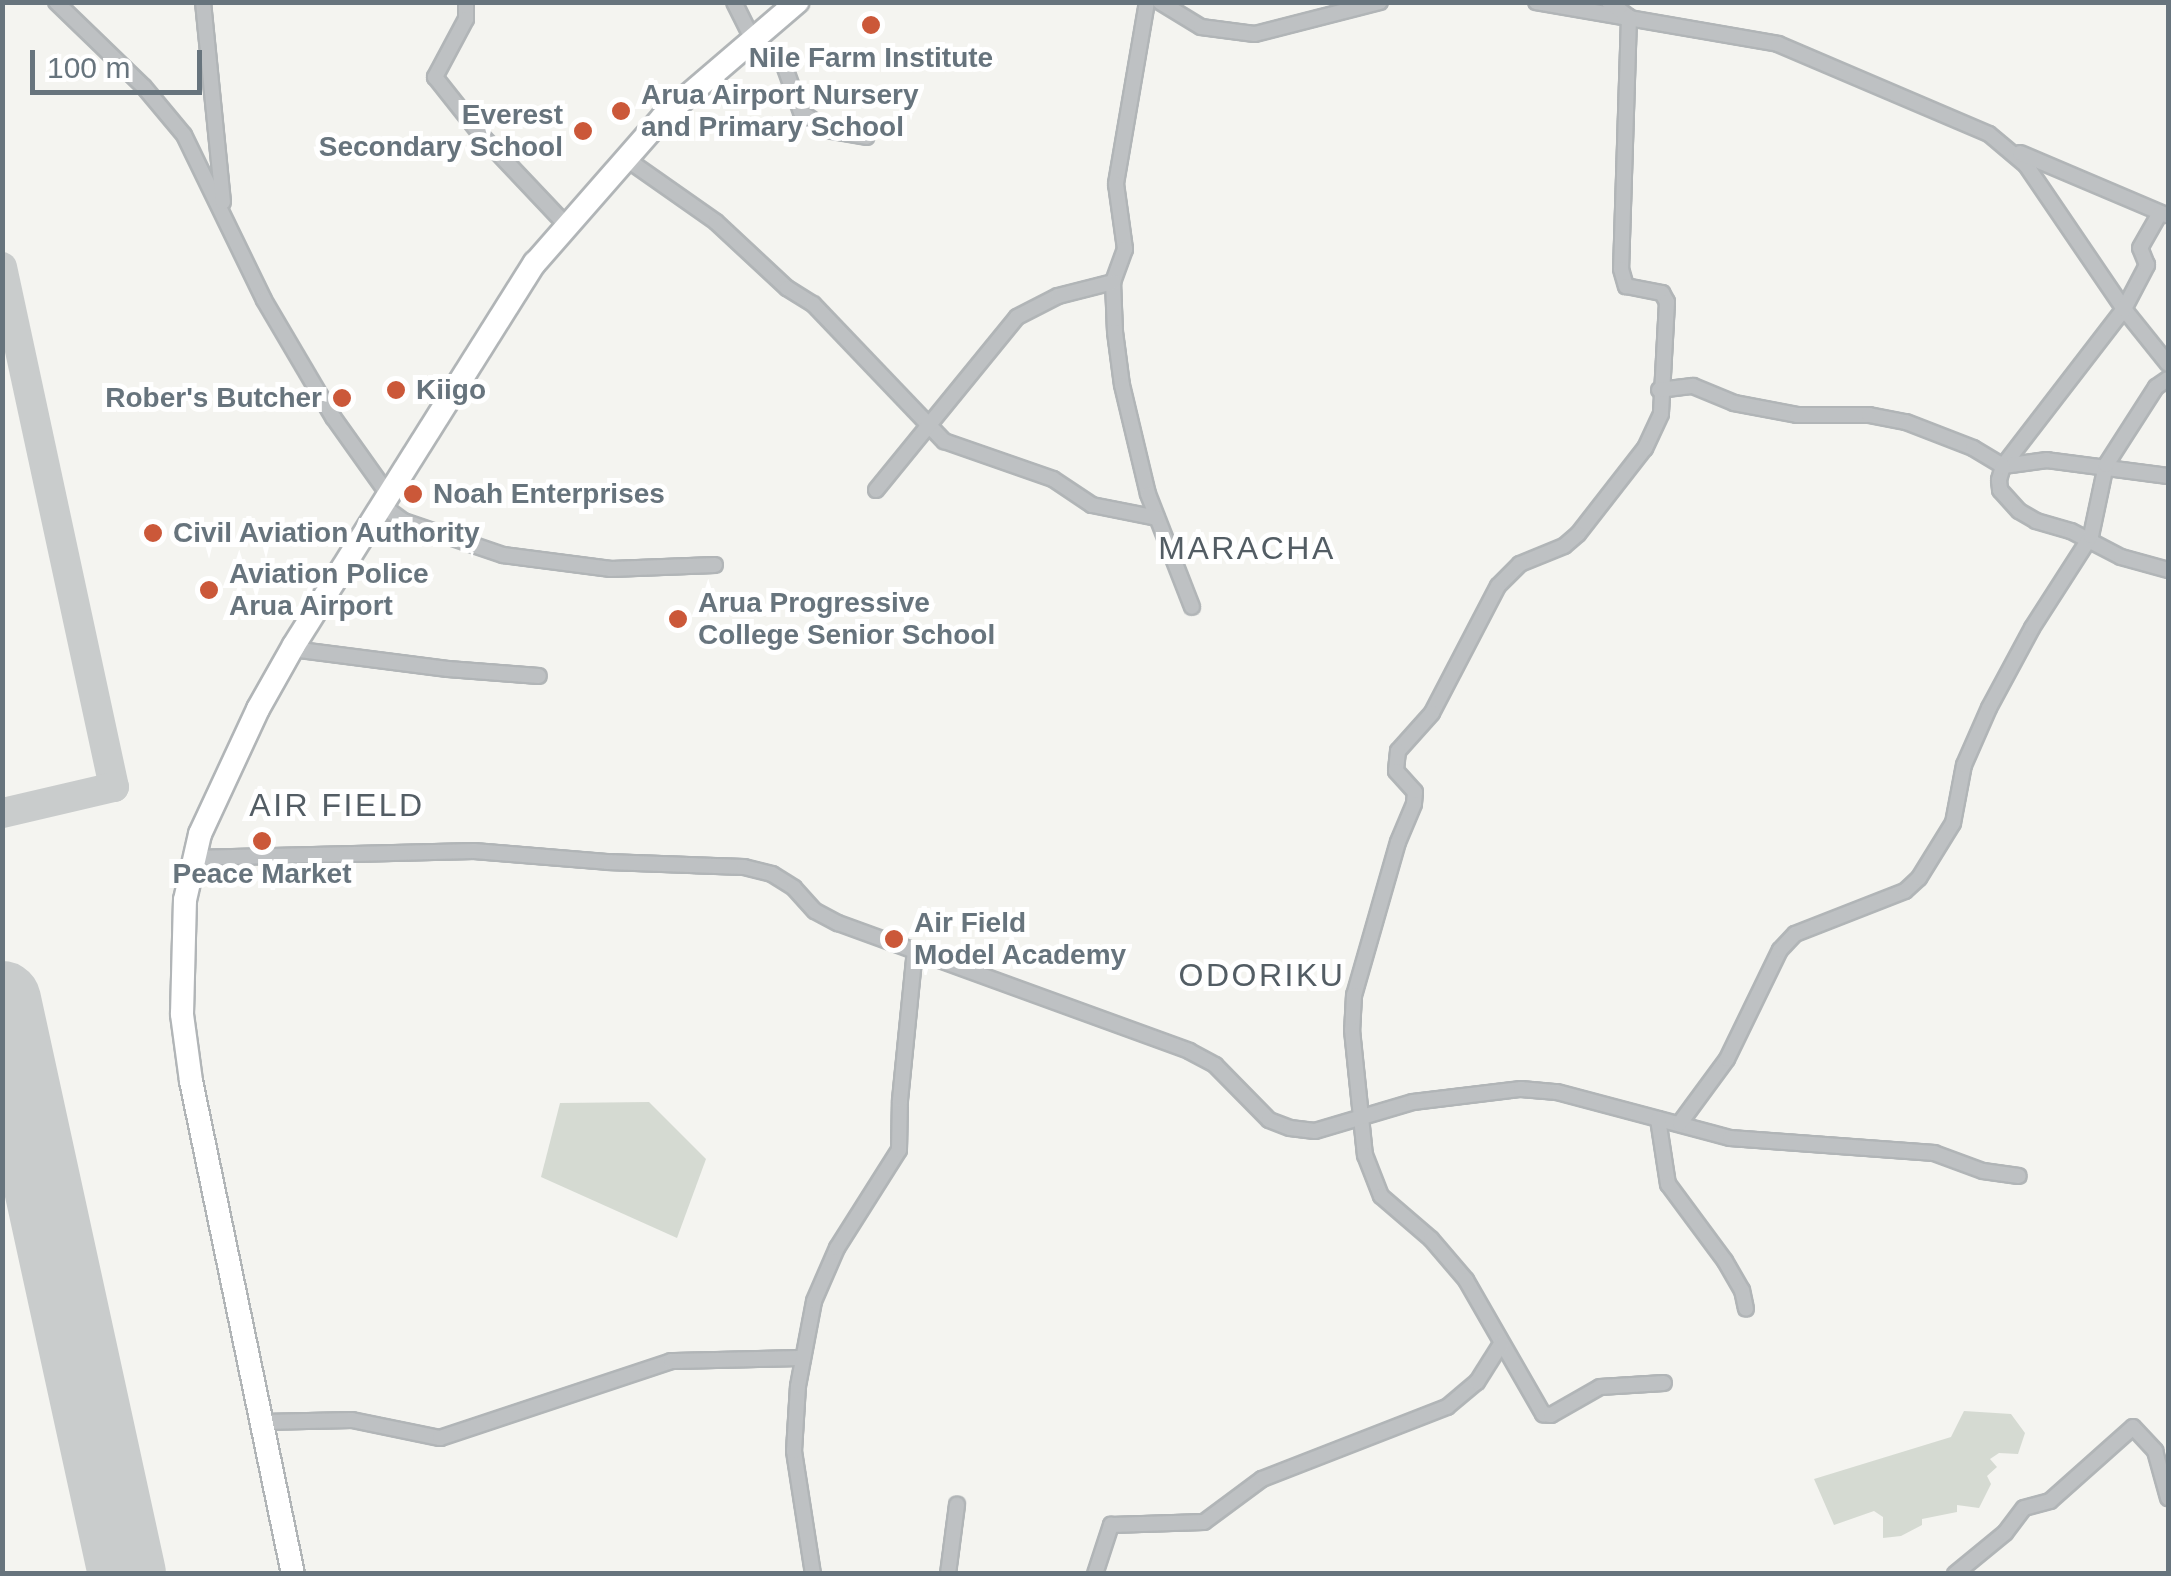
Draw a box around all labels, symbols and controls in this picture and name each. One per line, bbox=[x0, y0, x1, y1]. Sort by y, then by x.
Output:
marker: Nile Farm Institute bbox=[860, 14, 882, 36]
scale bar bbox=[35, 30, 208, 92]
place label: Nile Farm Institute bbox=[749, 41, 993, 75]
text: 100 m bbox=[47, 51, 130, 84]
place label: Arua Airport Nursery and Primary School bbox=[641, 78, 920, 144]
place label: Everest Secondary School bbox=[319, 98, 563, 164]
marker: Arua Airport Nursery and Primary School bbox=[610, 100, 632, 122]
marker: Everest Secondary School bbox=[572, 120, 594, 142]
place label: Kiigo bbox=[416, 373, 486, 407]
marker: Kiigo bbox=[385, 379, 407, 401]
place label: Rober's Butcher bbox=[105, 381, 322, 415]
marker: Rober's Butcher bbox=[331, 387, 353, 409]
place label: Noah Enterprises bbox=[433, 477, 665, 511]
marker: Noah Enterprises bbox=[402, 483, 424, 505]
place label: Civil Aviation Authority bbox=[173, 516, 482, 550]
marker: Civil Aviation Authority bbox=[142, 522, 164, 544]
district label: MARACHA bbox=[1158, 529, 1336, 567]
place label: Aviation Police Arua Airport bbox=[229, 557, 429, 623]
marker: Aviation Police Arua Airport bbox=[198, 579, 220, 601]
place label: Arua Progressive College Senior School bbox=[698, 586, 995, 652]
marker: Arua Progressive College Senior School bbox=[667, 608, 689, 630]
district label: AIR FIELD bbox=[249, 786, 425, 824]
marker: Peace Market bbox=[251, 830, 273, 852]
place label: Peace Market bbox=[172, 857, 352, 891]
place label: Air Field Model Academy bbox=[914, 906, 1127, 972]
marker: Air Field Model Academy bbox=[883, 928, 905, 950]
district label: ODORIKU bbox=[1179, 956, 1345, 994]

